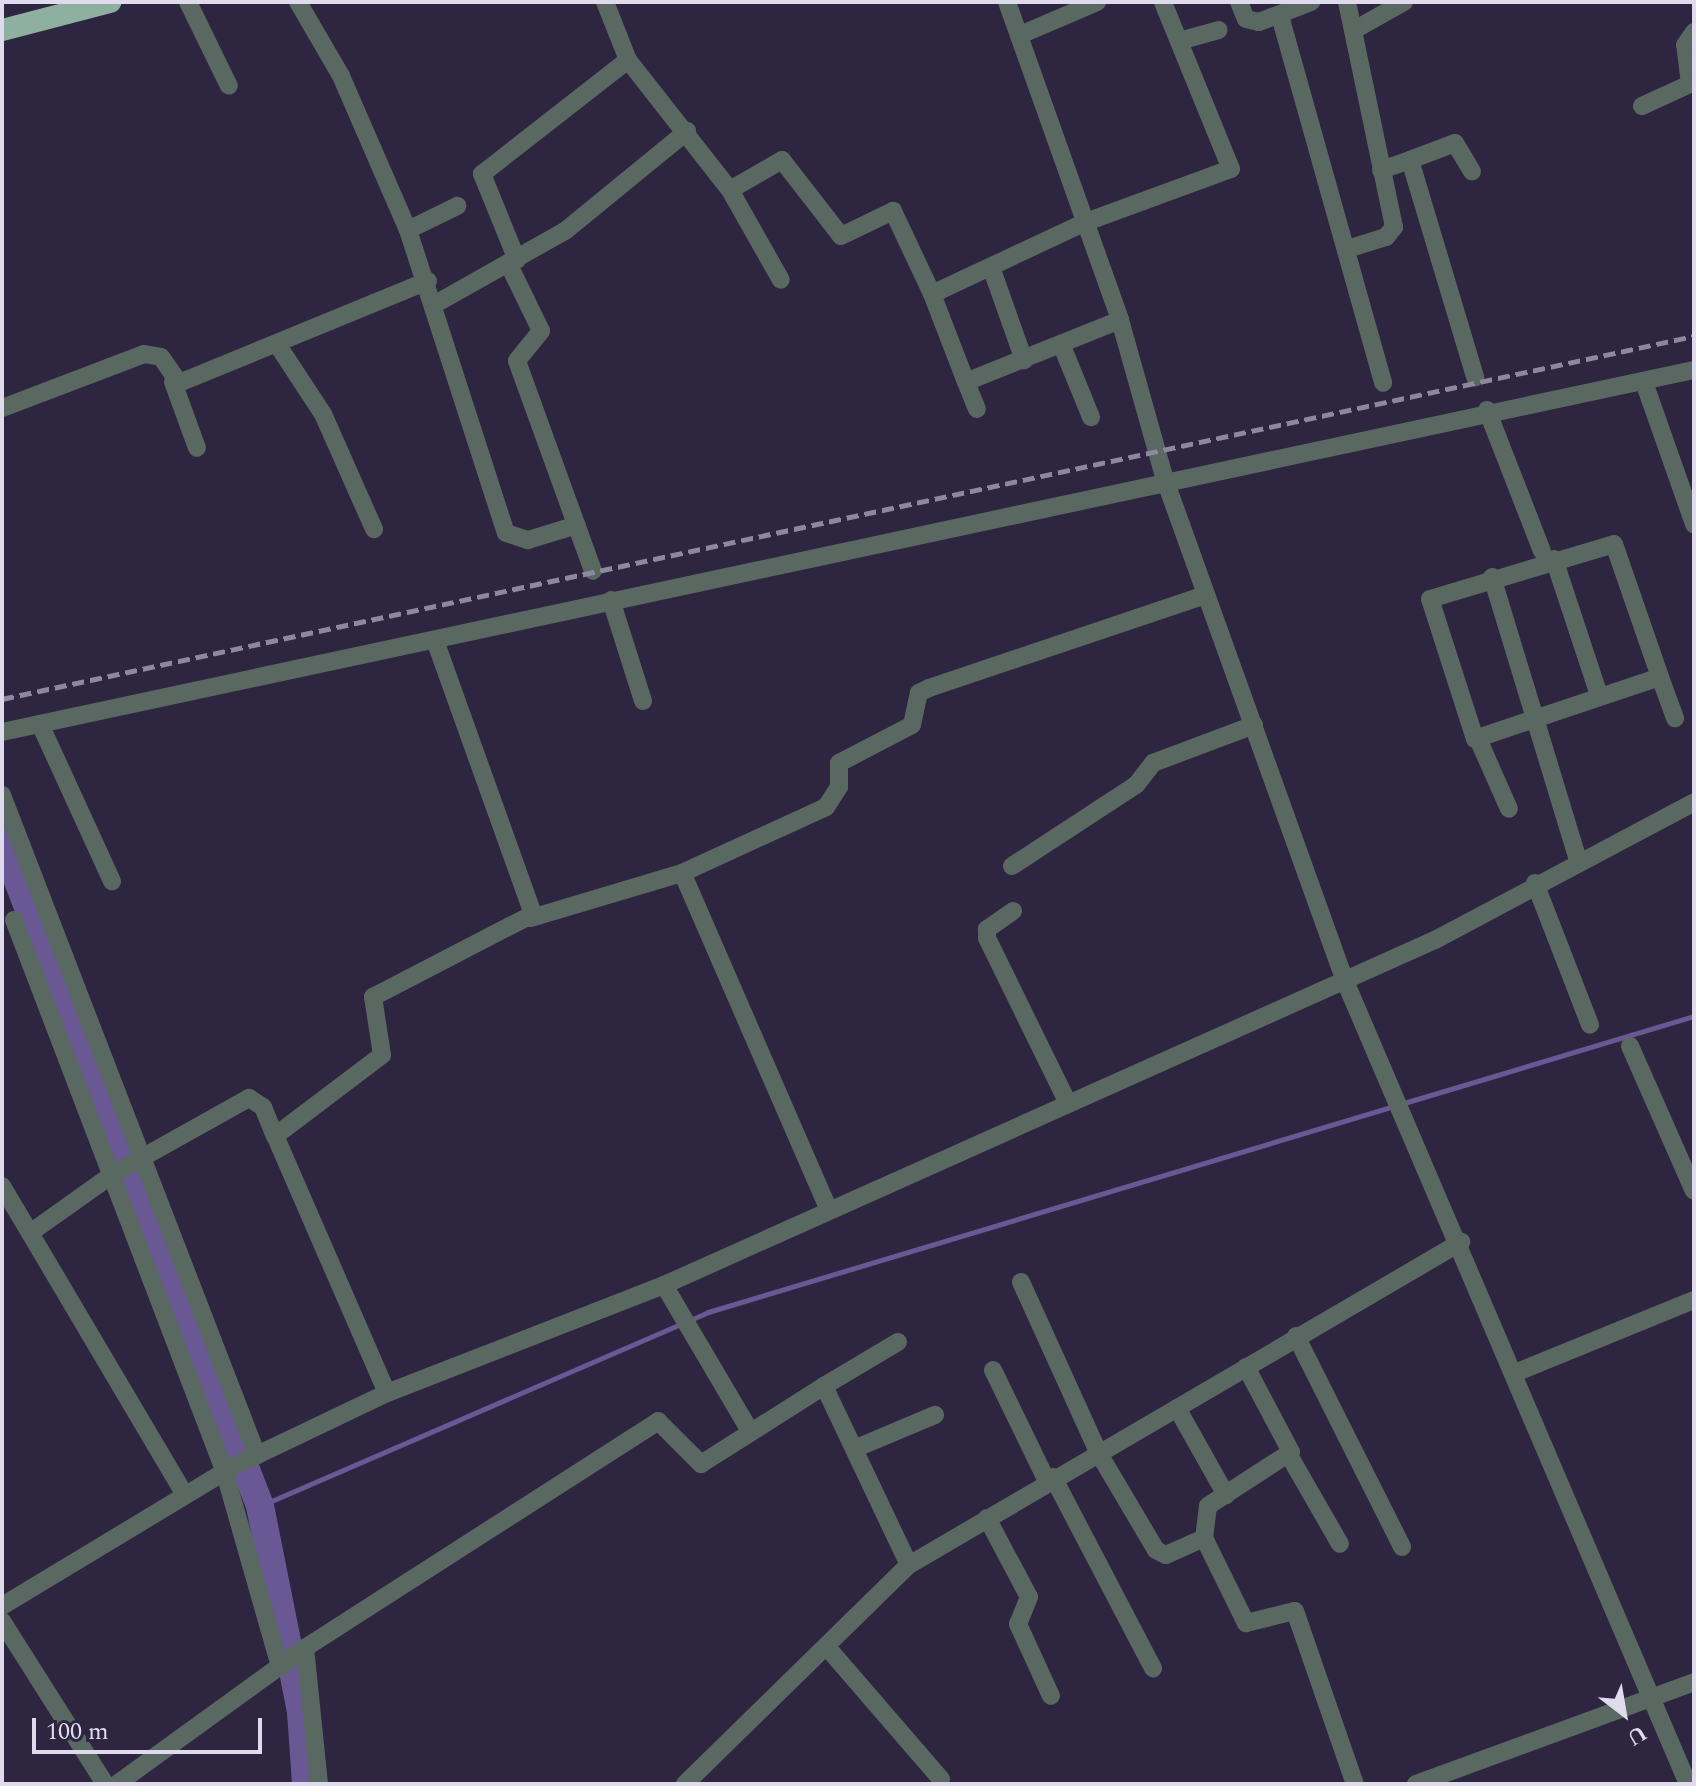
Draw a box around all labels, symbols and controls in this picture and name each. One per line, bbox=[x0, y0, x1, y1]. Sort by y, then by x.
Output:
north arrow bbox=[1584, 1674, 1664, 1754]
scale bar bbox=[36, 1702, 266, 1752]
text: 100 m bbox=[46, 1714, 109, 1750]
text: U bbox=[1620, 1716, 1653, 1754]

